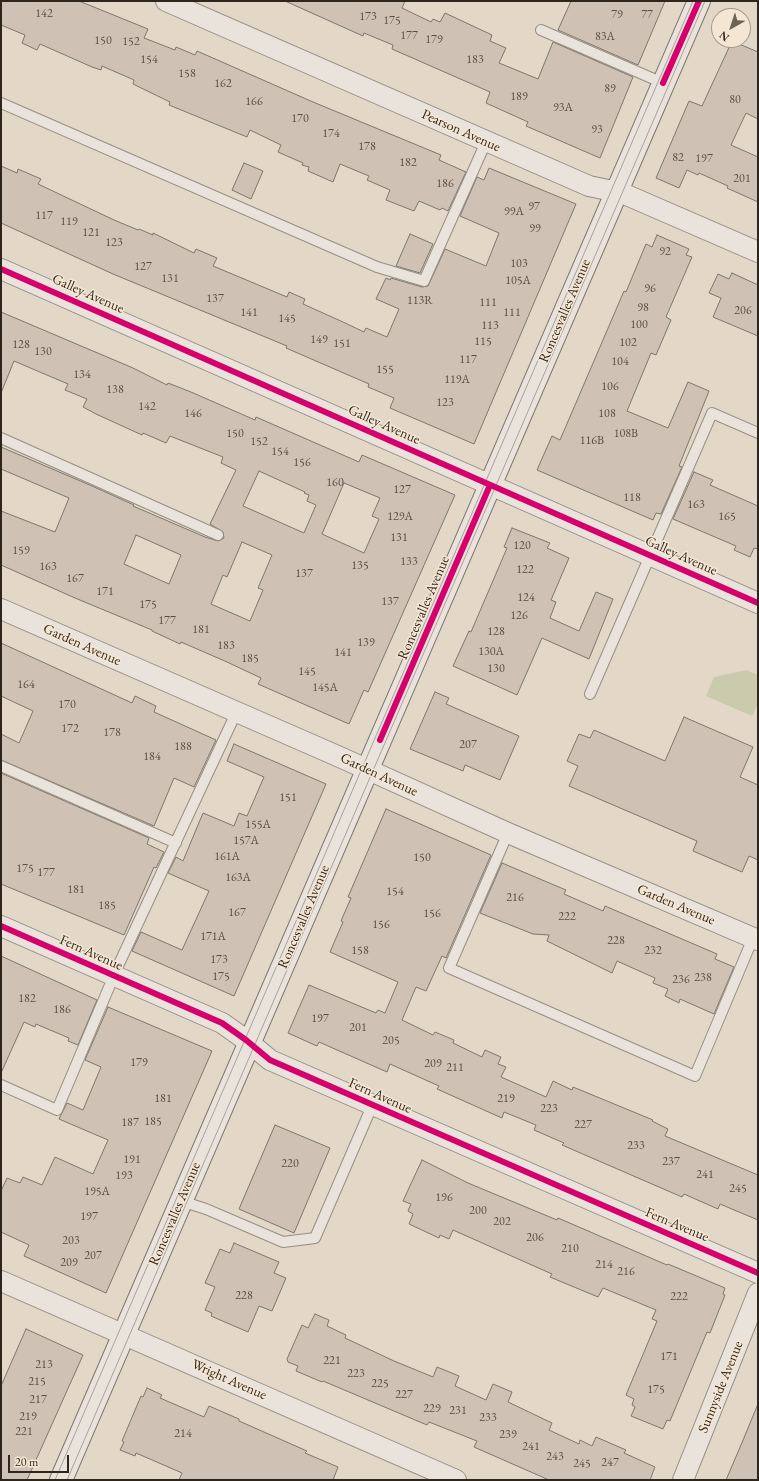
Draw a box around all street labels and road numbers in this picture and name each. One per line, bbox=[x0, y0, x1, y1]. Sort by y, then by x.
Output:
street label: Pearson Avenue bbox=[419, 106, 503, 156]
street label: Roncesvalles Avenue bbox=[536, 257, 594, 365]
street label: Galley Avenue bbox=[49, 271, 127, 317]
street label: Galley Avenue bbox=[345, 402, 423, 448]
street label: Galley Avenue bbox=[642, 533, 720, 579]
street label: Roncesvalles Avenue bbox=[395, 554, 453, 662]
street label: Garden Avenue bbox=[40, 620, 124, 670]
street label: Garden Avenue bbox=[338, 750, 420, 800]
street label: Roncesvalles Avenue bbox=[275, 863, 333, 971]
street label: Garden Avenue bbox=[634, 881, 718, 929]
street label: Fern Avenue bbox=[57, 932, 125, 974]
street label: Fern Avenue bbox=[346, 1075, 414, 1117]
street label: Roncesvalles Avenue bbox=[146, 1160, 204, 1268]
street label: Fern Avenue bbox=[643, 1204, 711, 1246]
street label: Sunnyside Avenue bbox=[695, 1339, 747, 1435]
street label: Wright Avenue bbox=[189, 1356, 269, 1404]

